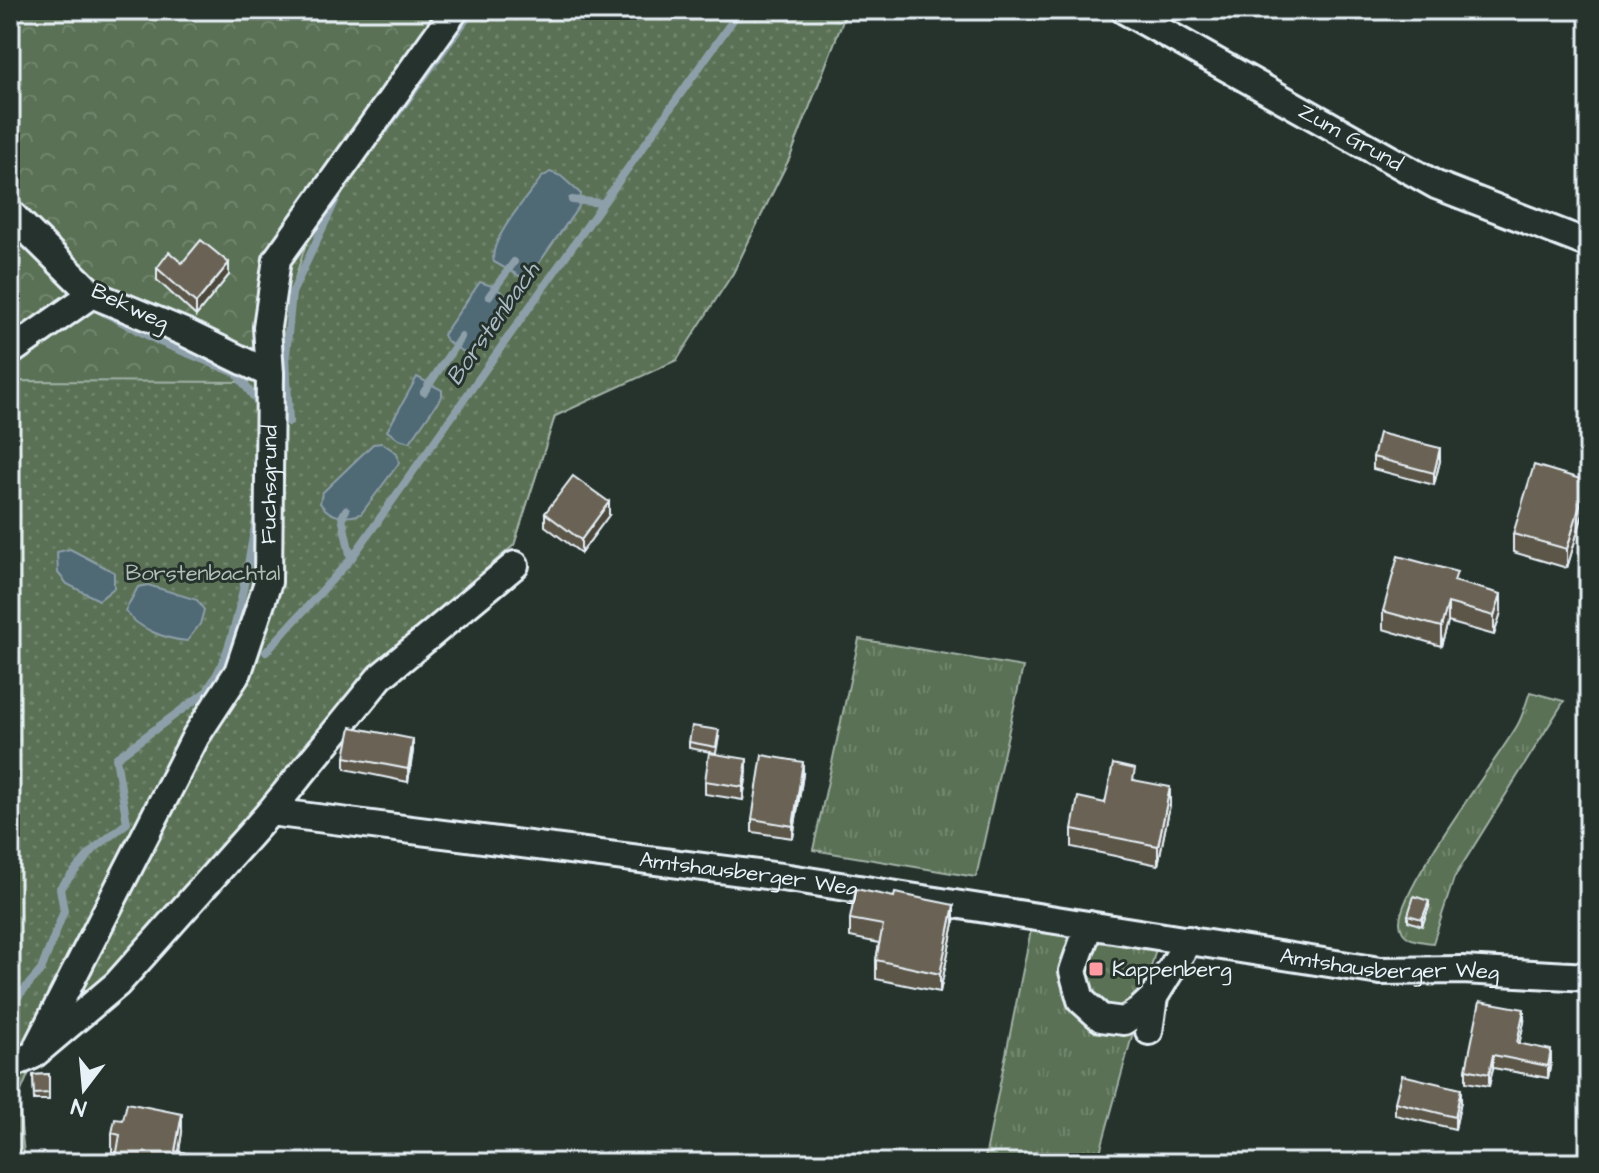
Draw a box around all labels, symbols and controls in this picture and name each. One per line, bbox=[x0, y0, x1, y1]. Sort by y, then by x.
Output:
street label: Zum Grund bbox=[1293, 95, 1409, 179]
water label: Borstenbach bbox=[438, 255, 549, 392]
street label: Bekweg bbox=[86, 276, 174, 339]
street label: Fuchsgrund bbox=[253, 425, 286, 544]
park label: Borstenbachtal bbox=[126, 558, 280, 589]
street label: Amtshausberger Weg bbox=[638, 844, 860, 905]
street label: Amtshausberger Weg bbox=[1278, 940, 1500, 989]
place label: Kappenberg bbox=[1112, 954, 1232, 986]
marker: Kappenberg bbox=[1087, 960, 1105, 978]
north arrow bbox=[44, 1049, 124, 1129]
text: N bbox=[68, 1090, 90, 1124]

